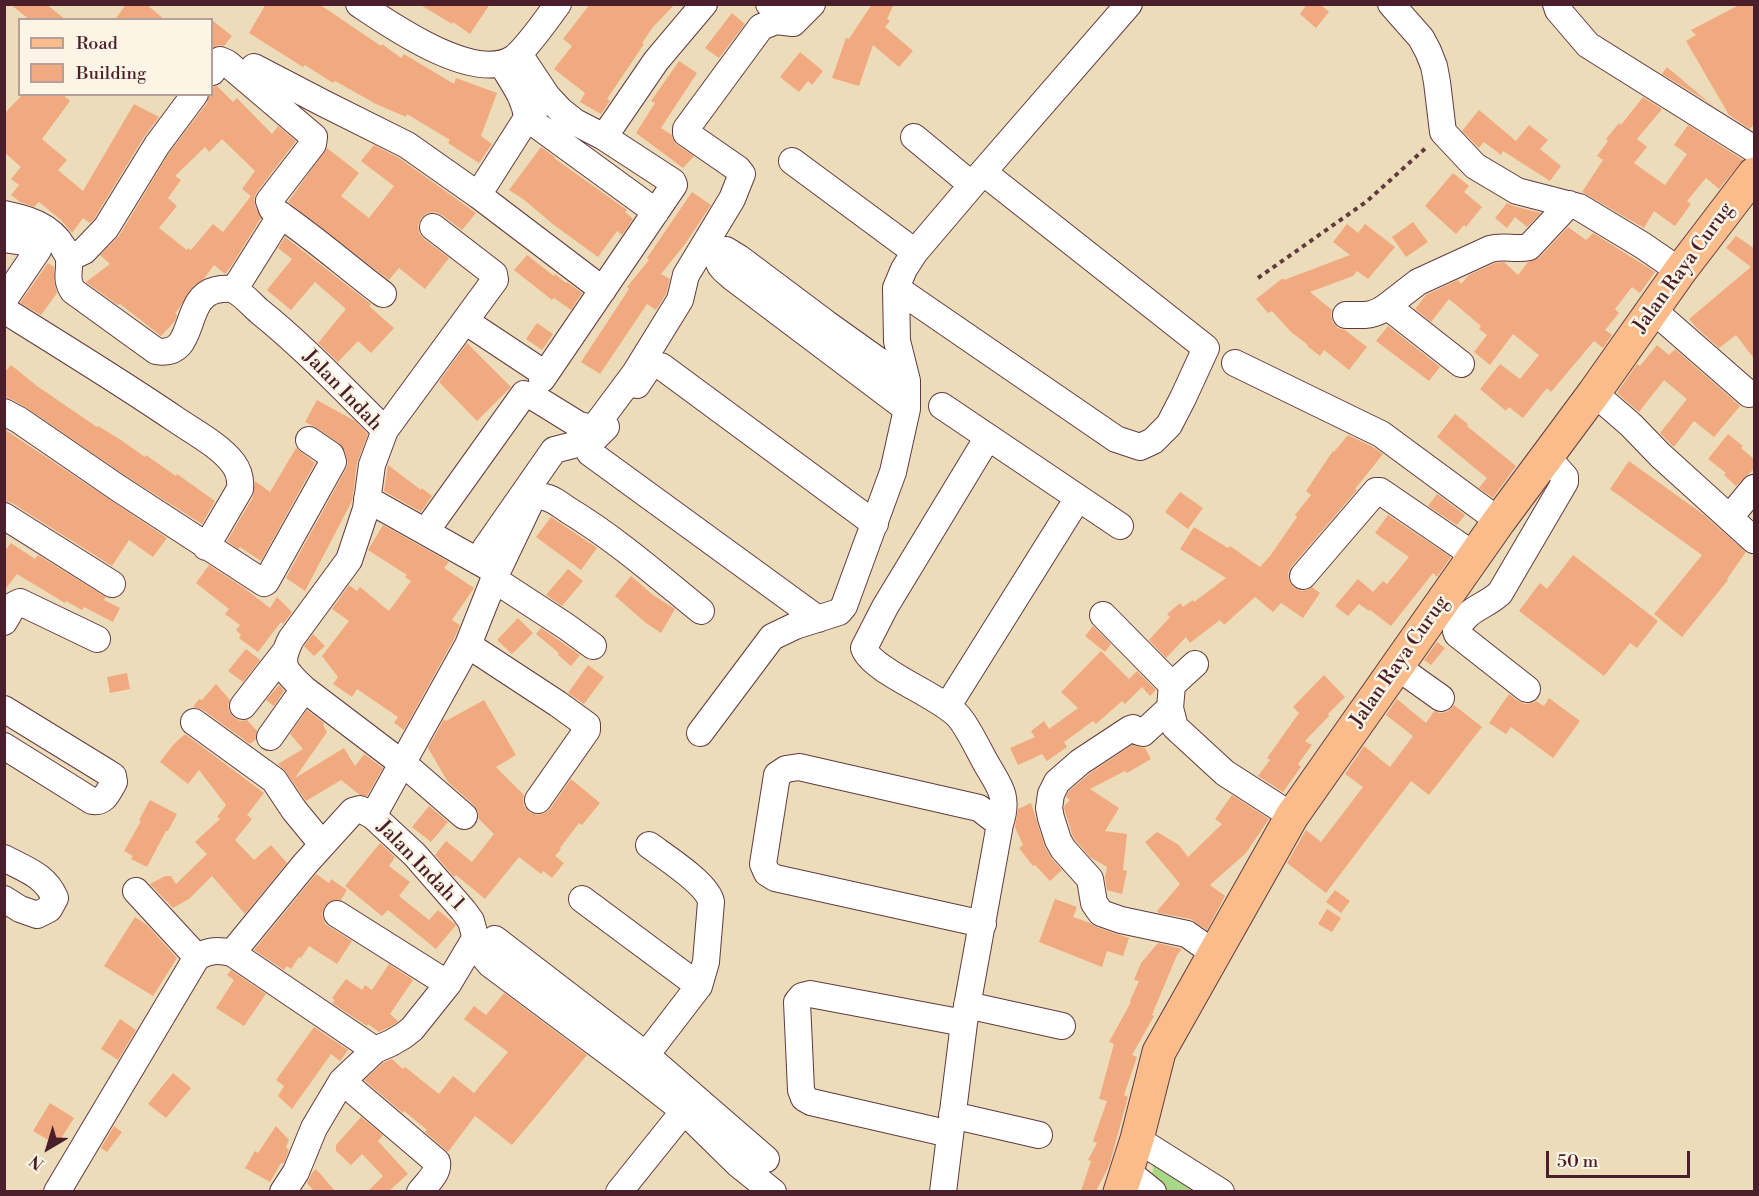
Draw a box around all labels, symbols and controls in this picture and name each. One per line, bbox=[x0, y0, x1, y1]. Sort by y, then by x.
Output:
legend bbox=[18, 18, 213, 96]
text: Road bbox=[76, 32, 118, 55]
text: Building bbox=[76, 62, 146, 85]
street label: Jalan Raya Curug bbox=[1629, 198, 1739, 338]
street label: Jalan Indah bbox=[297, 345, 387, 437]
street label: Jalan Raya Curug bbox=[1346, 592, 1454, 732]
street label: Jalan Indah 1 bbox=[371, 816, 469, 916]
north arrow bbox=[18, 1118, 78, 1178]
scale bar bbox=[1549, 1139, 1693, 1177]
text: N bbox=[26, 1150, 48, 1174]
text: 50 m bbox=[1557, 1150, 1598, 1173]

